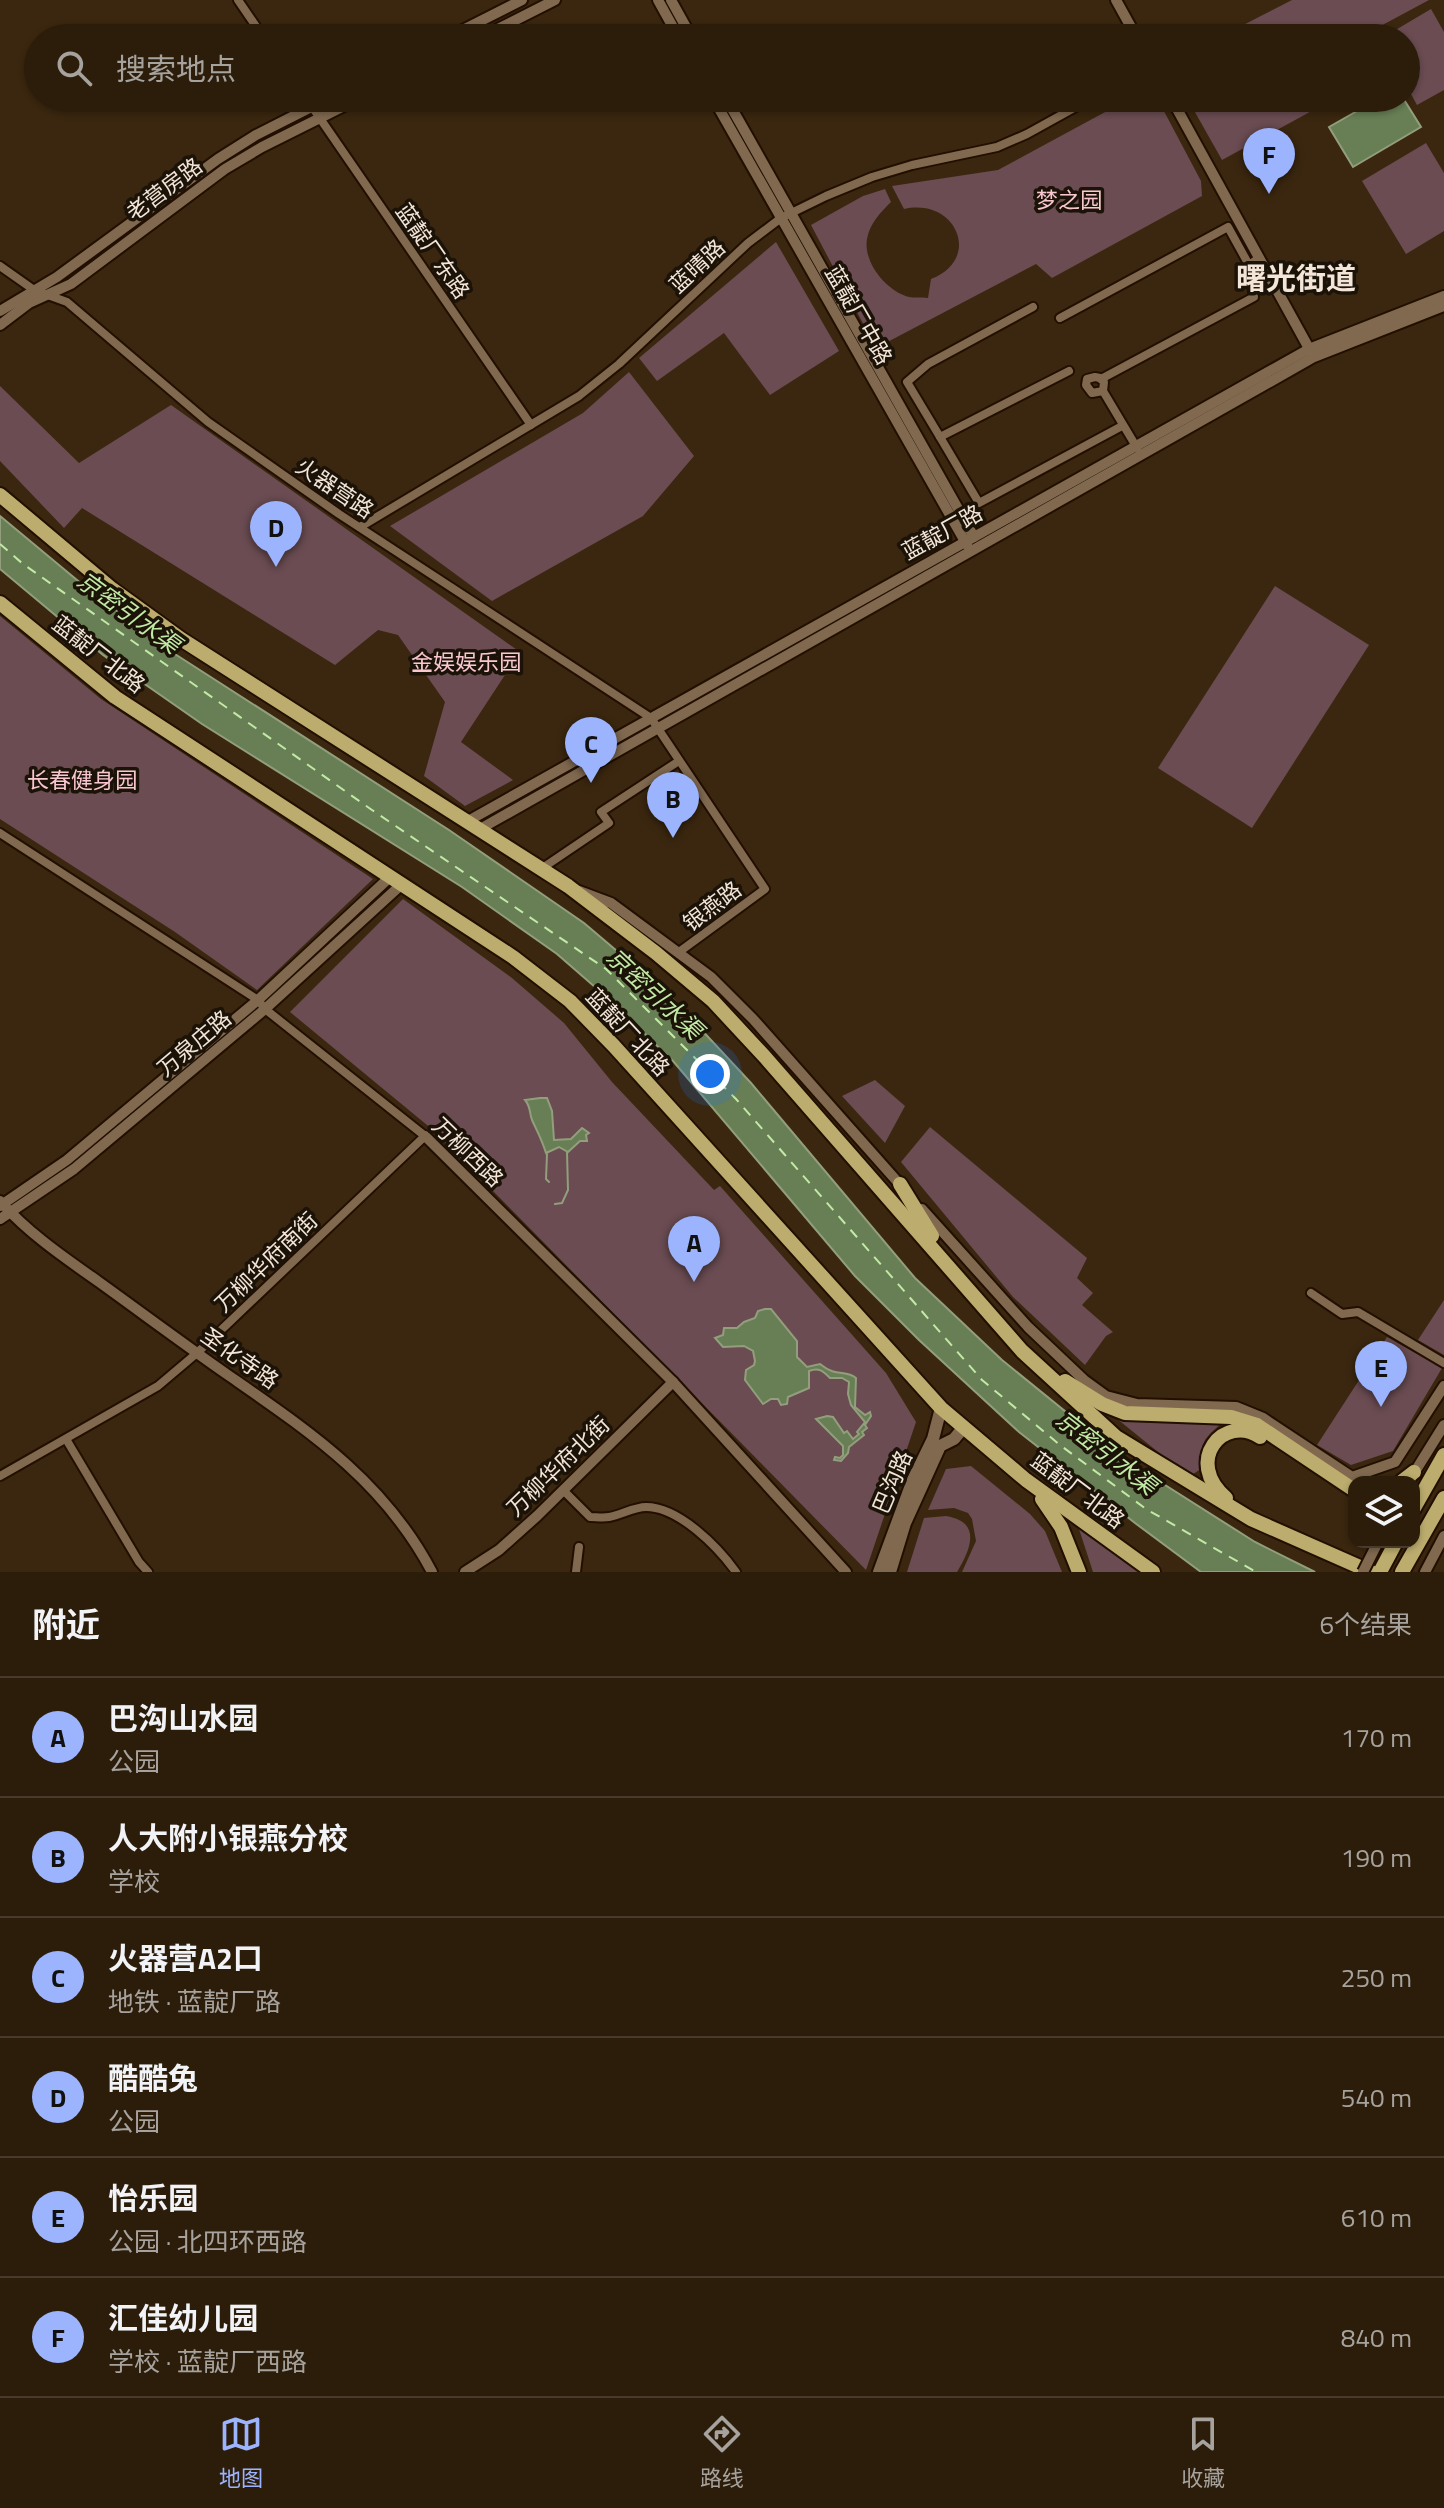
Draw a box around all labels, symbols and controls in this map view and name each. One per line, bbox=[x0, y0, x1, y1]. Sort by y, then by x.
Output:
search box bbox=[24, 24, 1420, 112]
icon: search bbox=[52, 46, 96, 90]
text: 搜索地点 bbox=[116, 46, 236, 92]
pin: F bbox=[1243, 128, 1295, 194]
street label: 老营房路 bbox=[119, 149, 209, 229]
park label: 梦之园 bbox=[1036, 183, 1102, 217]
street label: 蓝靛厂东路 bbox=[388, 196, 478, 306]
street label: 蓝晴路 bbox=[661, 231, 733, 301]
district label: 曙光街道 bbox=[1236, 255, 1356, 301]
street label: 蓝靛厂中路 bbox=[817, 259, 901, 371]
street label: 火器营路 bbox=[289, 449, 381, 527]
street label: 蓝靛厂路 bbox=[895, 496, 989, 568]
pin: D bbox=[250, 501, 302, 567]
water label: 京密引水渠 bbox=[70, 562, 191, 664]
street label: 蓝靛厂北路 bbox=[45, 607, 153, 701]
park label: 金娱娱乐园 bbox=[411, 645, 521, 679]
pin: C bbox=[565, 717, 617, 783]
park label: 长春健身园 bbox=[27, 763, 137, 797]
pin: B bbox=[647, 772, 699, 838]
street label: 银燕路 bbox=[675, 873, 749, 939]
water label: 京密引水渠 bbox=[599, 939, 713, 1049]
street label: 蓝靛厂北路 bbox=[578, 980, 678, 1084]
street label: 万泉庄路 bbox=[149, 1002, 239, 1084]
your location bbox=[690, 1054, 730, 1094]
street label: 万柳西路 bbox=[425, 1109, 511, 1195]
street label: 万柳华府南街 bbox=[207, 1204, 325, 1320]
pin: A bbox=[668, 1216, 720, 1282]
street label: 圣化寺路 bbox=[194, 1319, 286, 1397]
pin: E bbox=[1355, 1341, 1407, 1407]
water label: 京密引水渠 bbox=[1049, 1401, 1168, 1505]
street label: 万柳华府北街 bbox=[499, 1408, 617, 1524]
street label: 蓝靛厂北路 bbox=[1024, 1443, 1132, 1537]
street label: 巴沟路 bbox=[863, 1445, 921, 1519]
map controls bbox=[1348, 1476, 1420, 1548]
button: layers bbox=[1348, 1476, 1420, 1548]
text: 附近 bbox=[32, 1598, 100, 1650]
text: 6个结果 bbox=[1319, 1605, 1412, 1644]
text: 巴沟山水园 bbox=[108, 1695, 258, 1741]
text: A bbox=[50, 1718, 66, 1757]
text: 170 m bbox=[1341, 1718, 1412, 1757]
text: 公园 bbox=[108, 1742, 160, 1781]
text: 人大附小银燕分校 bbox=[108, 1815, 348, 1861]
text: B bbox=[50, 1838, 66, 1877]
text: 190 m bbox=[1341, 1838, 1412, 1877]
text: 学校 bbox=[108, 1862, 160, 1901]
text: 火器营A2口 bbox=[108, 1935, 263, 1981]
text: C bbox=[51, 1958, 65, 1997]
text: 250 m bbox=[1341, 1958, 1412, 1997]
text: 地铁 · 蓝靛厂路 bbox=[108, 1982, 281, 2021]
text: 酷酷兔 bbox=[108, 2055, 198, 2101]
text: D bbox=[50, 2078, 66, 2117]
text: 540 m bbox=[1341, 2078, 1412, 2117]
text: 公园 bbox=[108, 2102, 160, 2141]
text: 怡乐园 bbox=[108, 2175, 198, 2221]
text: E bbox=[51, 2198, 65, 2237]
text: 610 m bbox=[1341, 2198, 1412, 2237]
text: 公园 · 北四环西路 bbox=[108, 2222, 307, 2261]
text: 汇佳幼儿园 bbox=[108, 2295, 258, 2341]
text: F bbox=[51, 2318, 65, 2357]
text: 840 m bbox=[1341, 2318, 1412, 2357]
text: 学校 · 蓝靛厂西路 bbox=[108, 2342, 307, 2381]
tab: 地图 bbox=[219, 2412, 263, 2495]
tab: 路线 bbox=[700, 2412, 744, 2495]
tab: 收藏 bbox=[1181, 2412, 1225, 2495]

